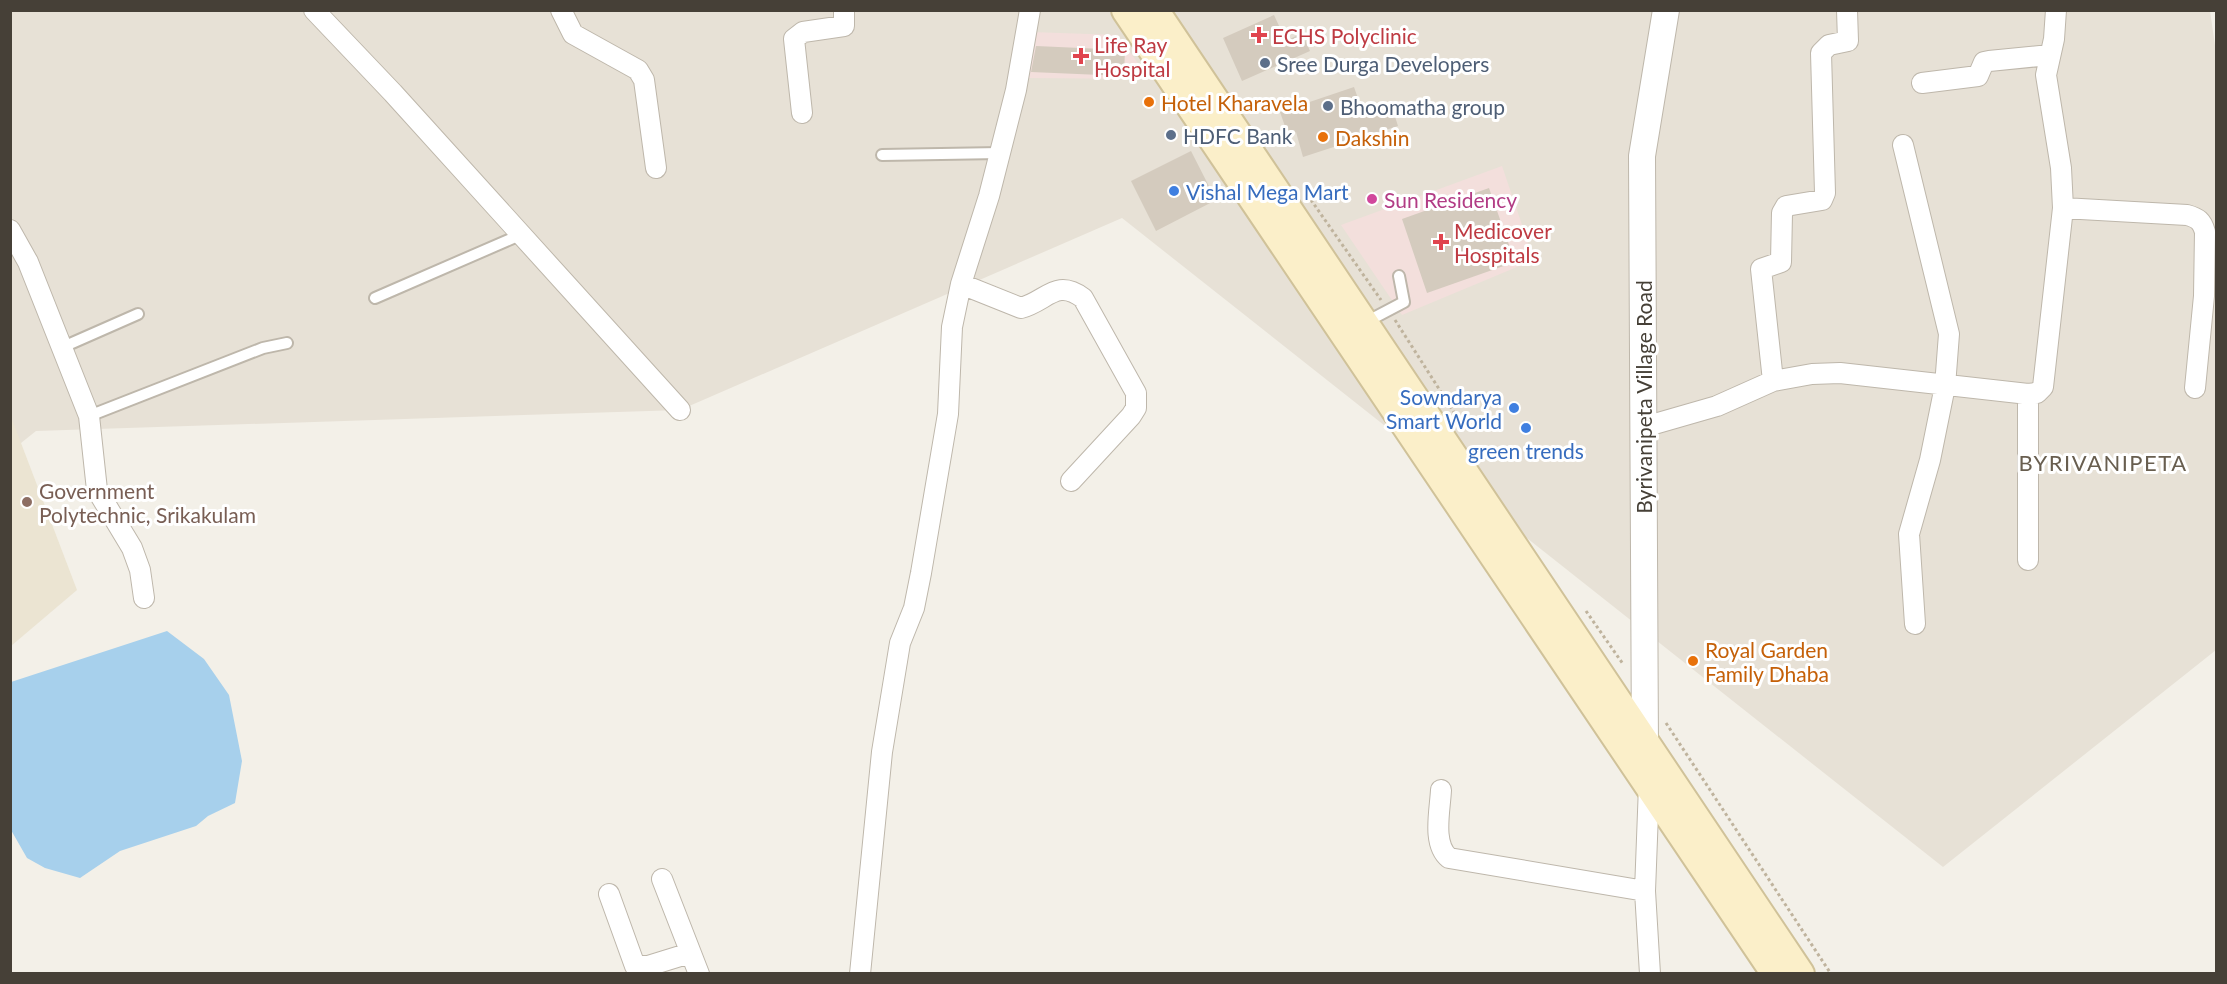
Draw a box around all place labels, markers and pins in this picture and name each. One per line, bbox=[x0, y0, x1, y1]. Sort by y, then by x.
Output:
place label: ECHS Polyclinic bbox=[1272, 23, 1417, 48]
marker: ECHS Polyclinic bbox=[1250, 26, 1268, 44]
place label: Life Ray Hospital bbox=[1094, 32, 1170, 81]
marker: Life Ray Hospital bbox=[1072, 47, 1090, 65]
place label: Sree Durga Developers bbox=[1277, 51, 1489, 76]
marker: Sree Durga Developers bbox=[1258, 56, 1272, 70]
place label: Hotel Kharavela bbox=[1161, 90, 1308, 115]
place label: Bhoomatha group bbox=[1340, 94, 1505, 119]
marker: Hotel Kharavela bbox=[1142, 95, 1156, 109]
marker: Bhoomatha group bbox=[1321, 99, 1335, 113]
place label: HDFC Bank bbox=[1183, 123, 1293, 148]
place label: Dakshin bbox=[1335, 125, 1409, 150]
marker: HDFC Bank bbox=[1164, 128, 1178, 142]
marker: Dakshin bbox=[1316, 130, 1330, 144]
place label: Vishal Mega Mart bbox=[1186, 179, 1349, 204]
marker: Vishal Mega Mart bbox=[1167, 184, 1181, 198]
place label: Sun Residency bbox=[1384, 187, 1517, 212]
marker: Sun Residency bbox=[1365, 192, 1379, 206]
place label: Medicover Hospitals bbox=[1454, 218, 1552, 267]
marker: Medicover Hospitals bbox=[1432, 233, 1450, 251]
place label: Sowndarya Smart World bbox=[1386, 384, 1502, 433]
marker: Sowndarya Smart World bbox=[1507, 401, 1521, 415]
marker: green trends bbox=[1519, 421, 1533, 435]
place label: green trends bbox=[1468, 438, 1584, 463]
place label: Government Polytechnic, Srikakulam bbox=[39, 478, 256, 527]
marker: Government Polytechnic, Srikakulam bbox=[20, 495, 34, 509]
place label: Royal Garden Family Dhaba bbox=[1705, 637, 1829, 686]
marker: Royal Garden Family Dhaba bbox=[1686, 654, 1700, 668]

